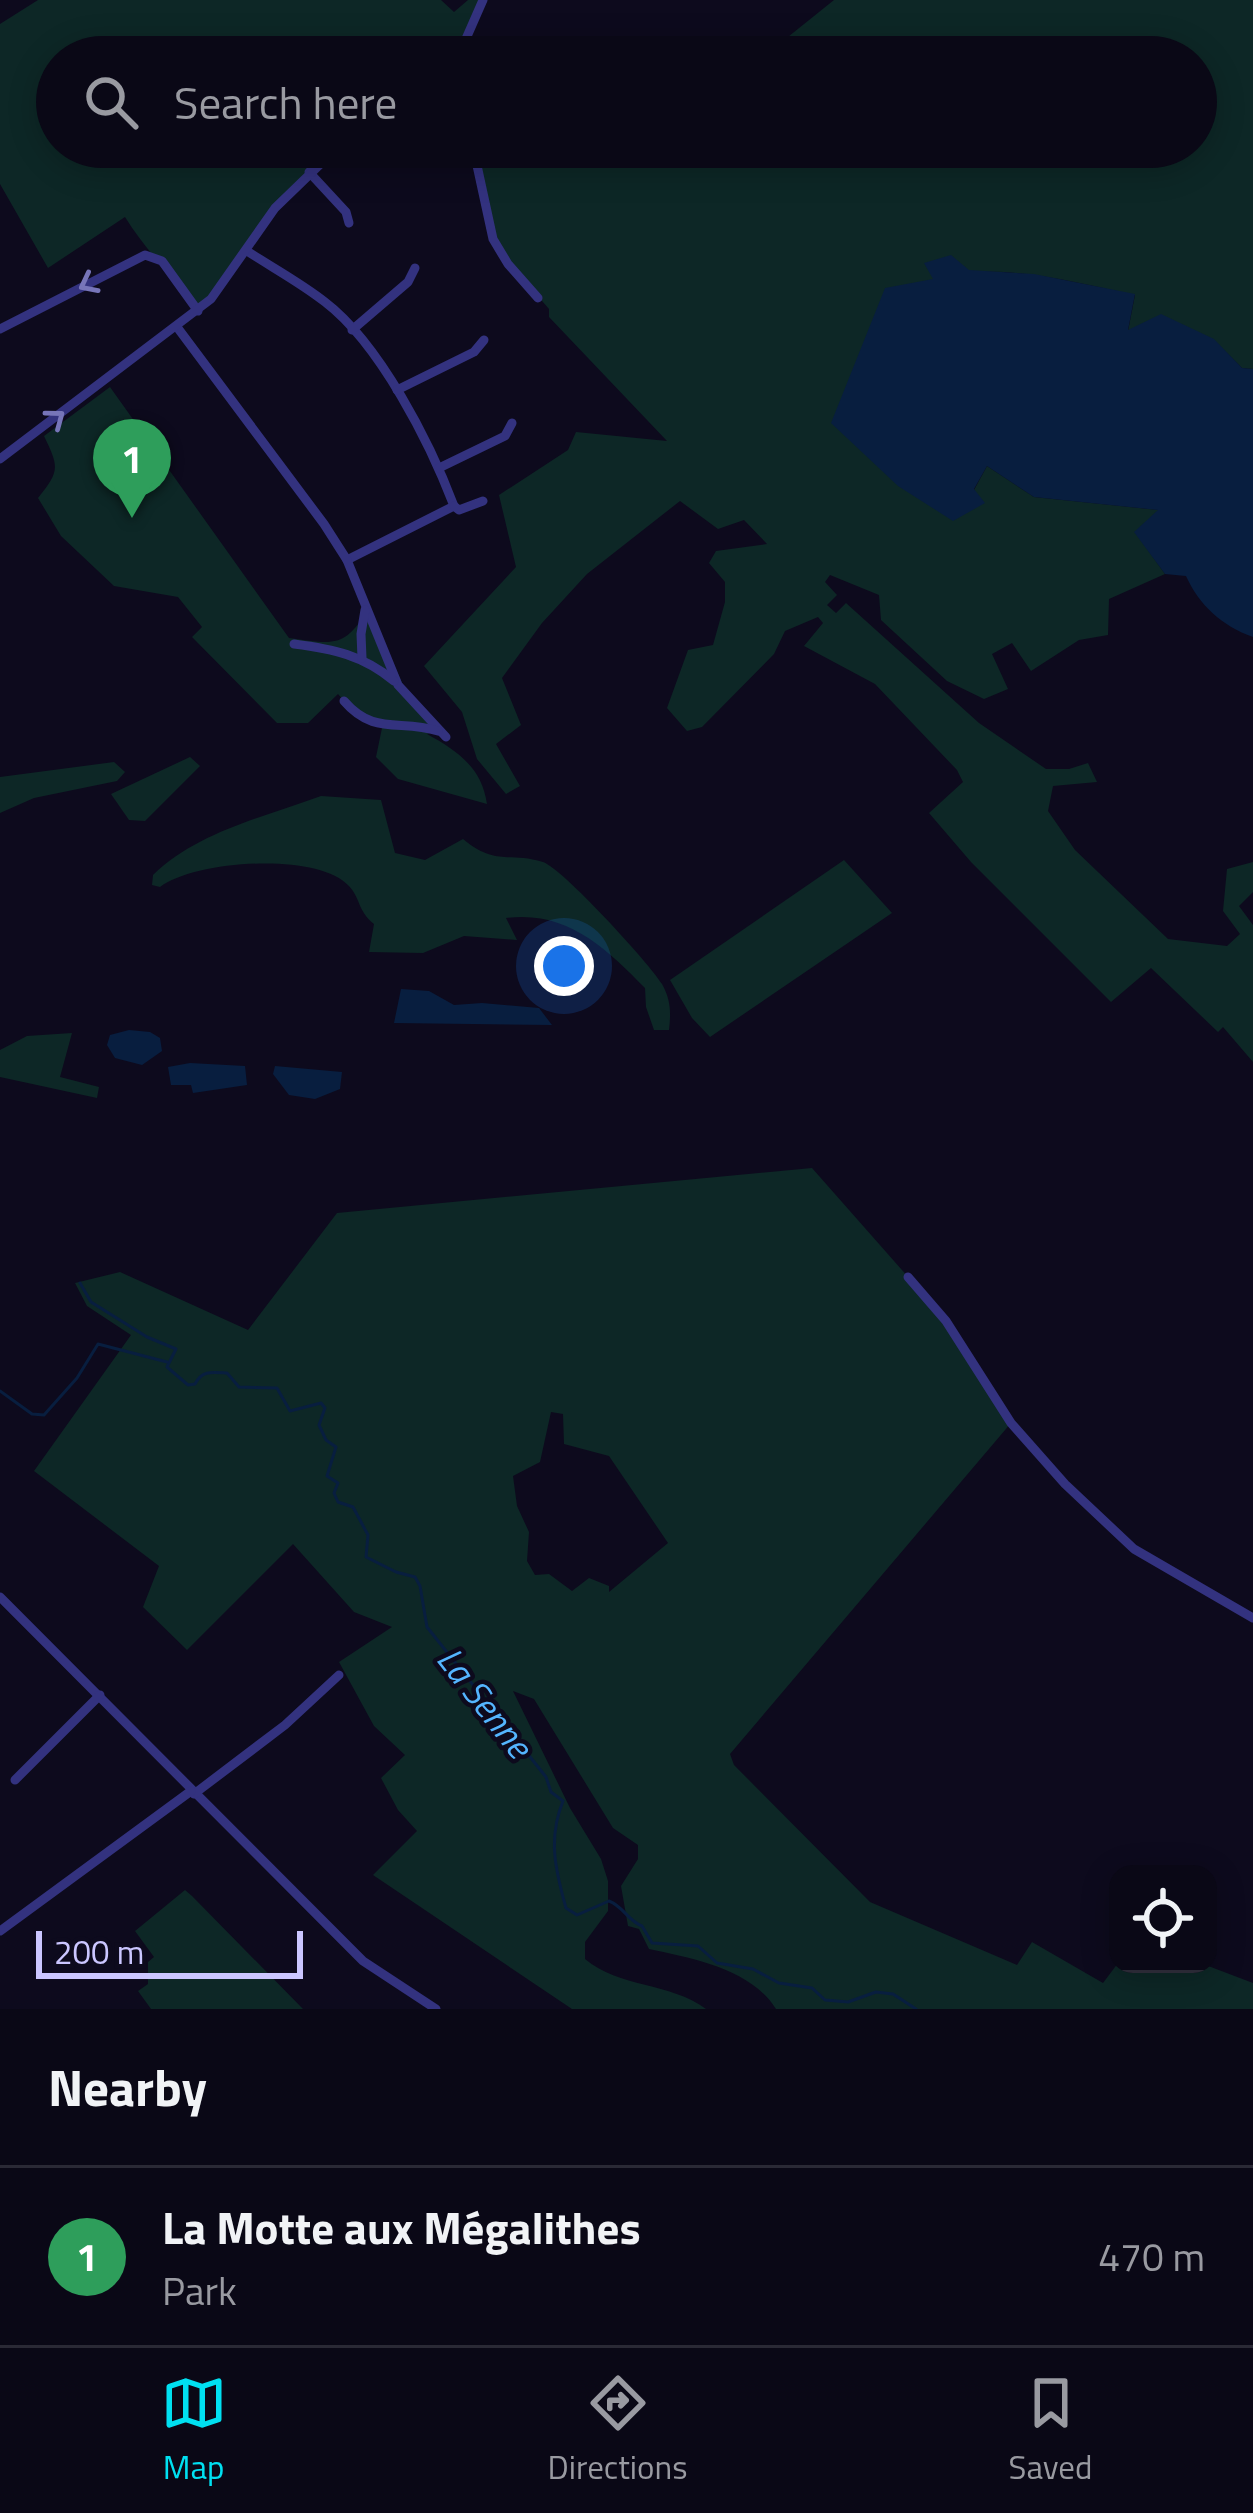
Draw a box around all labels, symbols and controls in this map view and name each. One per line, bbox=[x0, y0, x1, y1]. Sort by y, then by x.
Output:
search box bbox=[36, 36, 1217, 168]
text: Search here bbox=[174, 68, 397, 136]
icon: search bbox=[78, 69, 144, 135]
one-way arrow bbox=[78, 270, 100, 293]
one-way arrow bbox=[43, 410, 64, 432]
pin: 1 bbox=[93, 419, 171, 518]
your location bbox=[534, 936, 594, 996]
water label: La Senne bbox=[424, 1634, 548, 1771]
map controls bbox=[1109, 1865, 1217, 1973]
button: locate bbox=[1109, 1865, 1217, 1973]
scale bar bbox=[36, 1925, 303, 1978]
text: 200 m bbox=[54, 1927, 144, 1977]
text: Nearby bbox=[48, 2048, 207, 2126]
text: La Motte aux Mégalithes bbox=[162, 2193, 641, 2261]
text: 1 bbox=[76, 2227, 98, 2286]
text: 470 m bbox=[1098, 2227, 1205, 2286]
text: Park bbox=[162, 2261, 237, 2320]
tab: Map bbox=[161, 2370, 227, 2492]
tab: Directions bbox=[548, 2370, 688, 2492]
tab: Saved bbox=[1009, 2370, 1092, 2492]

